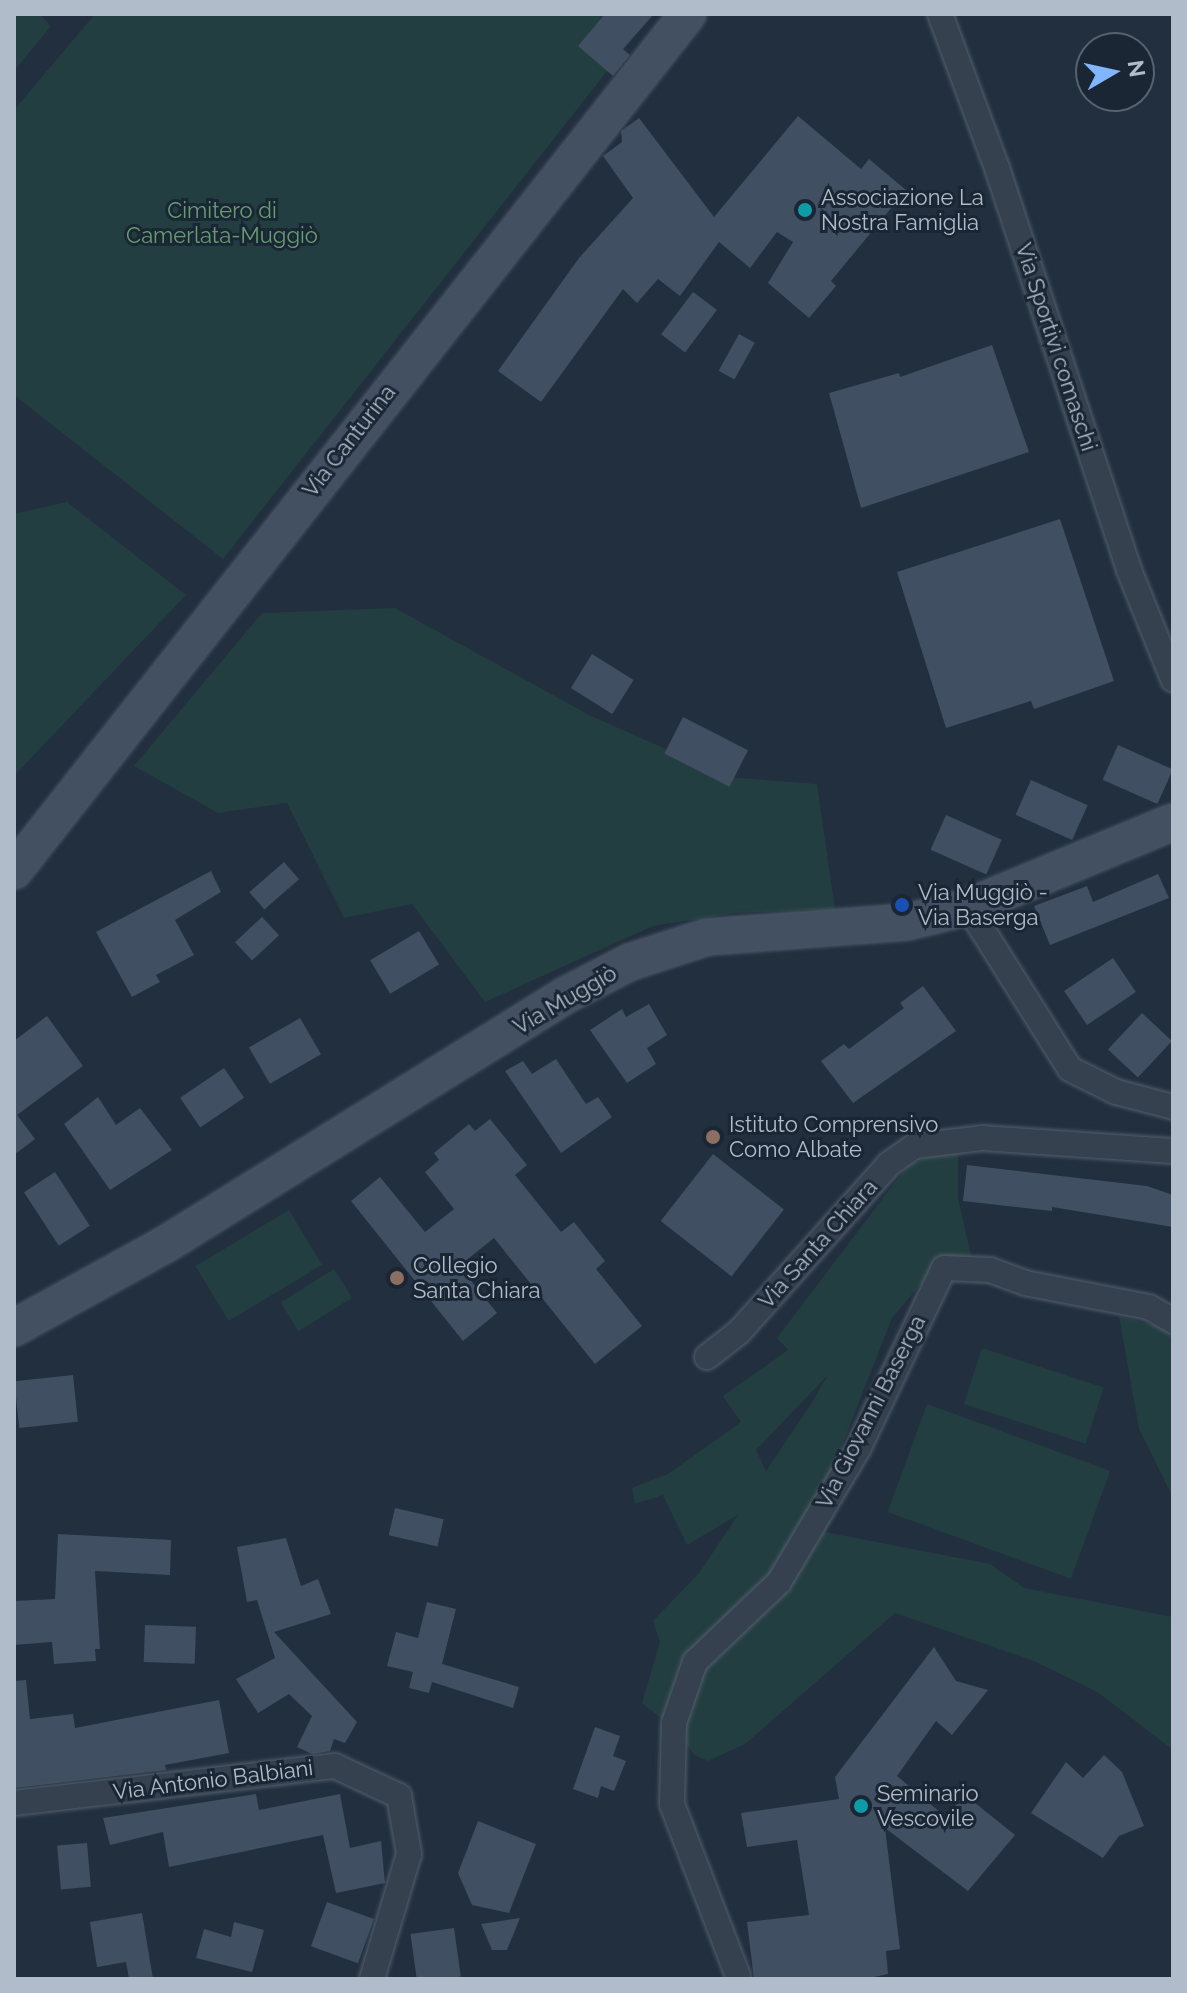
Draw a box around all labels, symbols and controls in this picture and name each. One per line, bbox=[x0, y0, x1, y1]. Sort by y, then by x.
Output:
north arrow bbox=[1075, 32, 1155, 112]
text: N bbox=[1123, 58, 1151, 79]
place label: Associazione La Nostra Famiglia bbox=[821, 184, 984, 236]
park label: Cimitero di Camerlata-Muggiò bbox=[126, 197, 318, 248]
marker: Associazione La Nostra Famiglia bbox=[796, 201, 814, 219]
street label: Via Sportivi comaschi bbox=[1010, 240, 1102, 454]
street label: Via Canturina bbox=[297, 380, 401, 502]
place label: Via Muggiò - Via Baserga bbox=[918, 879, 1048, 930]
marker: Via Muggiò - Via Baserga bbox=[893, 896, 911, 914]
street label: Via Muggiò bbox=[509, 960, 621, 1040]
place label: Istituto Comprensivo Como Albate bbox=[729, 1111, 938, 1162]
marker: Istituto Comprensivo Como Albate bbox=[704, 1128, 722, 1146]
street label: Via Santa Chiara bbox=[753, 1174, 883, 1314]
place label: Collegio Santa Chiara bbox=[413, 1252, 540, 1304]
marker: Collegio Santa Chiara bbox=[388, 1269, 406, 1287]
street label: Via Giovanni Baserga bbox=[811, 1311, 931, 1513]
street label: Via Antonio Balbiani bbox=[111, 1755, 315, 1805]
place label: Seminario Vescovile bbox=[877, 1780, 979, 1832]
marker: Seminario Vescovile bbox=[852, 1797, 870, 1815]

